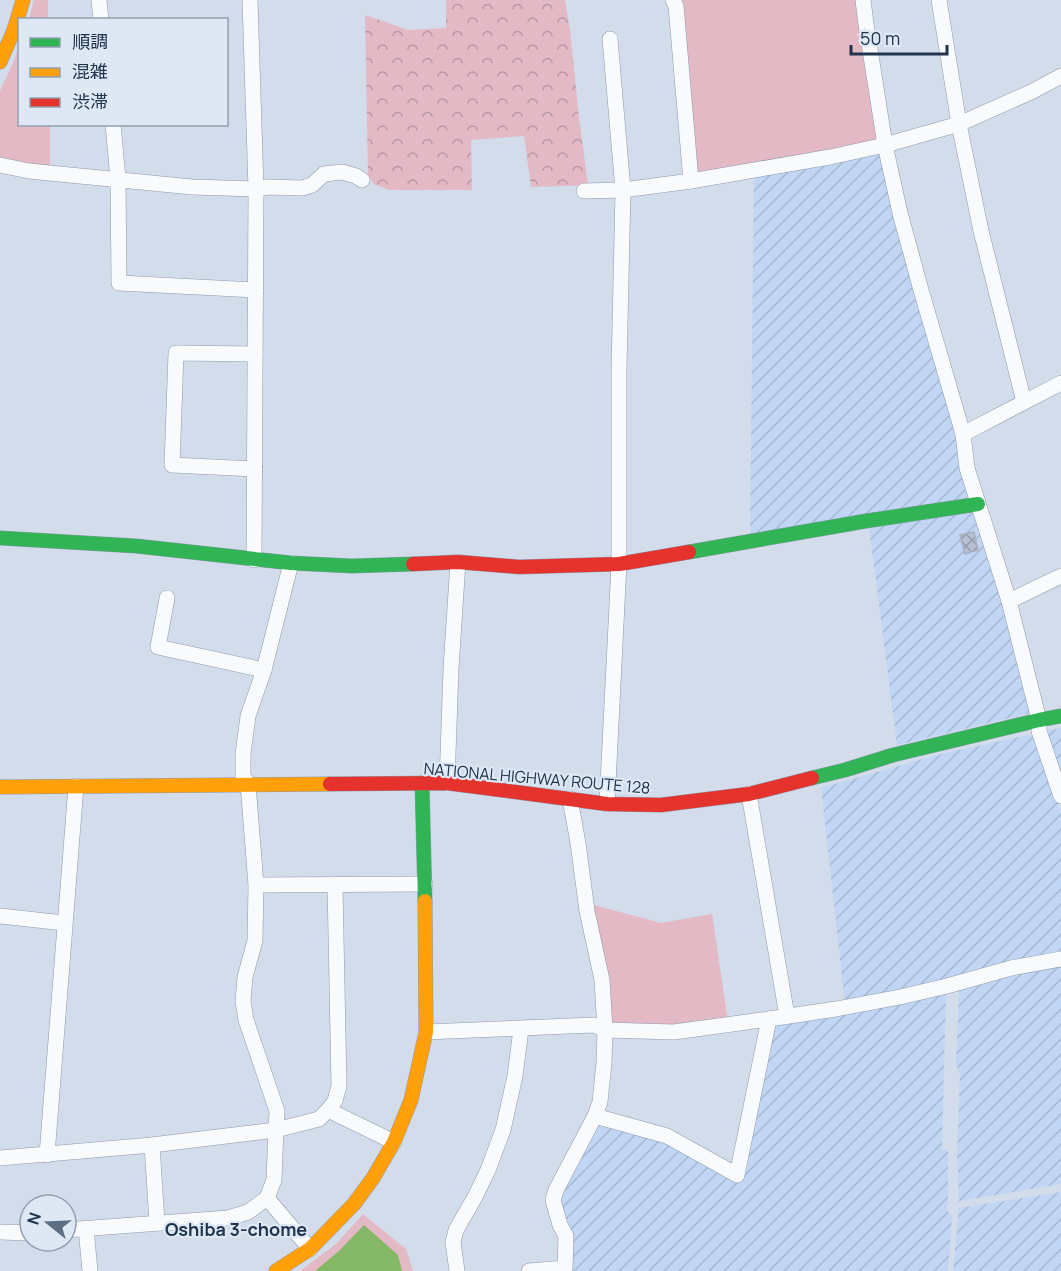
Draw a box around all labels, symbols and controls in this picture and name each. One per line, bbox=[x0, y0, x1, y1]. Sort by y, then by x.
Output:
legend bbox=[18, 18, 228, 126]
scale bar bbox=[851, 18, 947, 56]
text: 50 m bbox=[860, 26, 900, 50]
text: 順調 bbox=[72, 29, 108, 53]
text: 混雑 bbox=[72, 59, 108, 83]
text: 渋滞 bbox=[72, 89, 108, 113]
street label: NATIONAL HIGHWAY ROUTE 128 bbox=[423, 757, 651, 799]
north arrow bbox=[18, 1193, 78, 1253]
text: N bbox=[21, 1209, 46, 1227]
district label: Oshiba 3-chome bbox=[165, 1217, 307, 1241]

